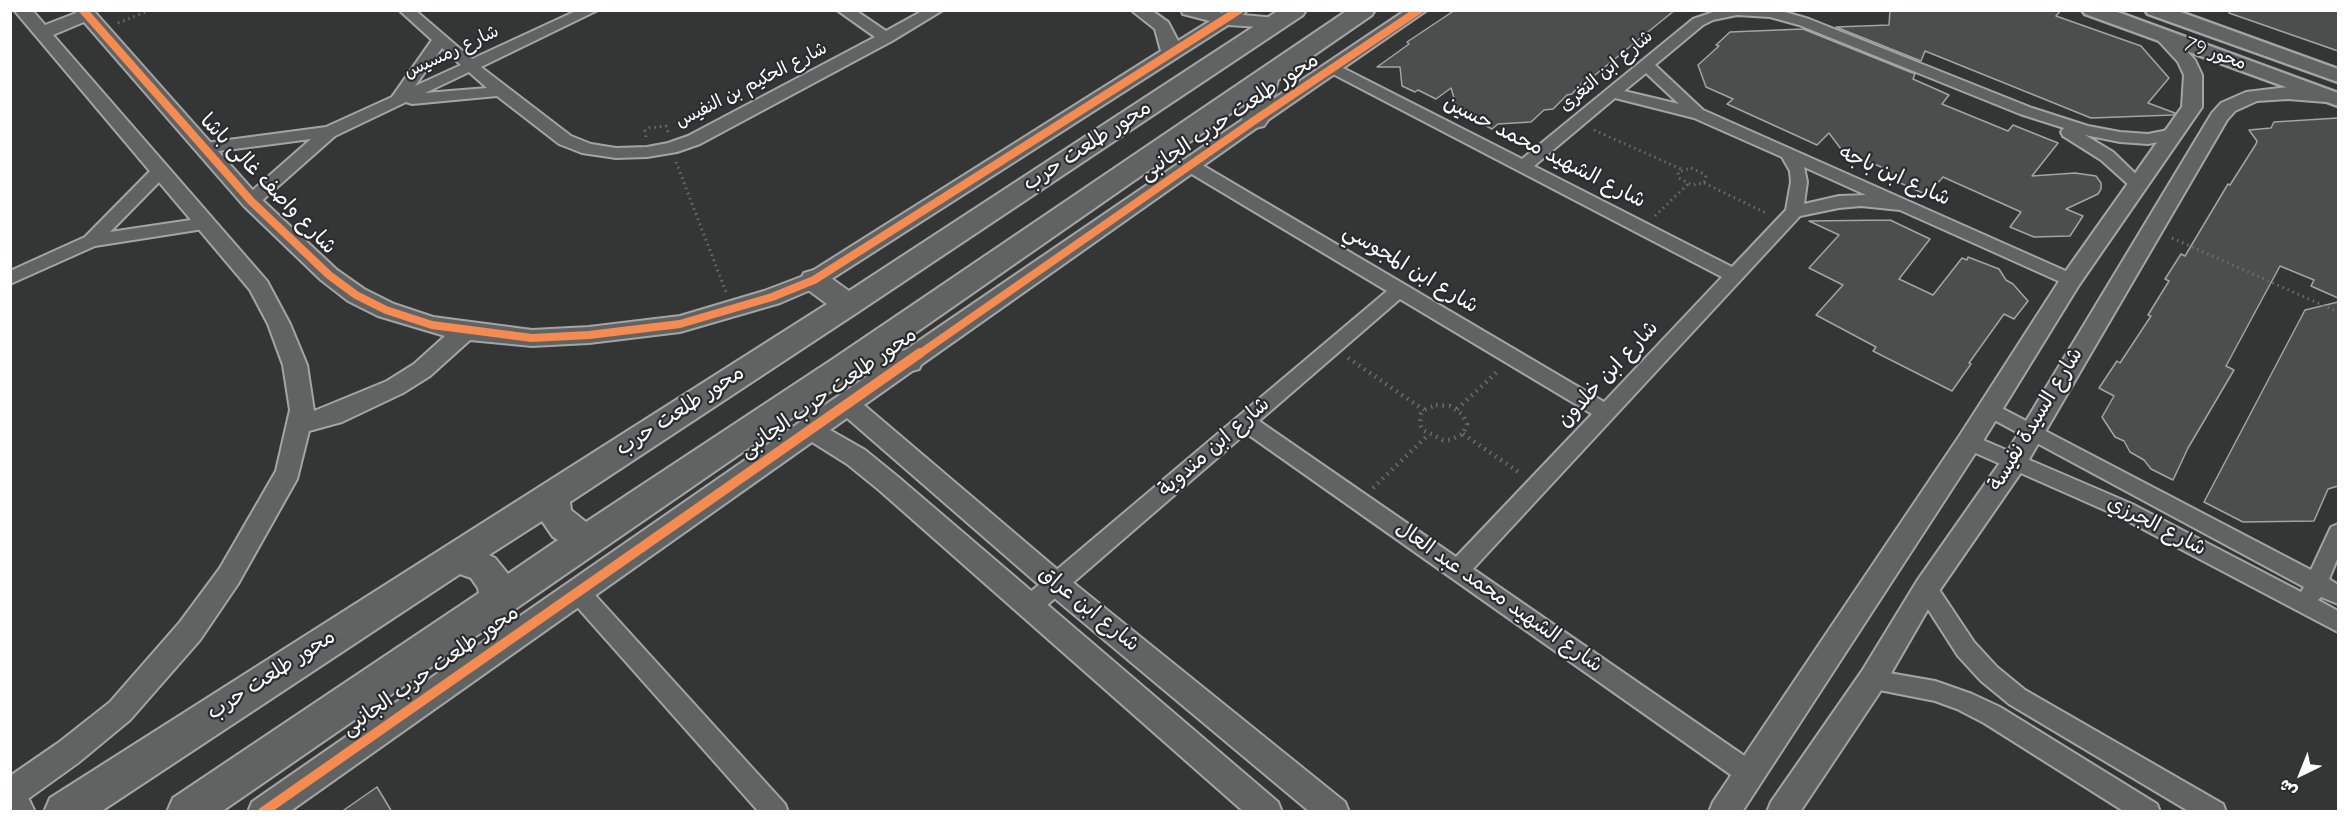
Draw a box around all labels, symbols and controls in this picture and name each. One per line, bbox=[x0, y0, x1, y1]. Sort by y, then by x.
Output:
street label: شارع رمسيس bbox=[401, 22, 503, 84]
street label: شارع ابن التغرى bbox=[1556, 27, 1658, 117]
street label: محور 79 bbox=[2181, 34, 2249, 76]
street label: شارع الحكيم بن النفيس bbox=[673, 38, 831, 134]
street label: محور طلعت حرب الجانبى bbox=[1136, 49, 1324, 187]
street label: شارع الشهيد محمد حسين bbox=[1439, 91, 1649, 215]
street label: محور طلعت حرب bbox=[1019, 96, 1157, 198]
street label: شارع واصف غالى باشا bbox=[193, 109, 341, 261]
street label: شارع ابن باجه bbox=[1834, 141, 1954, 213]
street label: شارع ابن المجوسي bbox=[1338, 220, 1482, 320]
street label: شارع ابن خلدون bbox=[1553, 316, 1665, 434]
street label: محور طلعت حرب الجانبى bbox=[735, 323, 923, 465]
street label: شارع السيدة نفيسة bbox=[1984, 344, 2090, 496]
street label: محور طلعت حرب bbox=[612, 361, 750, 463]
street label: شارع ابن مندوية bbox=[1154, 393, 1276, 503]
street label: شارع الجرزي bbox=[2102, 491, 2210, 563]
street label: شارع الشهيد محمد عبد العال bbox=[1390, 517, 1606, 679]
street label: شارع ابن عراق bbox=[1032, 562, 1144, 658]
street label: محور طلعت حرب الجانبى bbox=[337, 601, 525, 743]
street label: محور طلعت حرب bbox=[203, 625, 341, 727]
north arrow bbox=[2271, 744, 2331, 804]
text: ش bbox=[2275, 774, 2302, 801]

